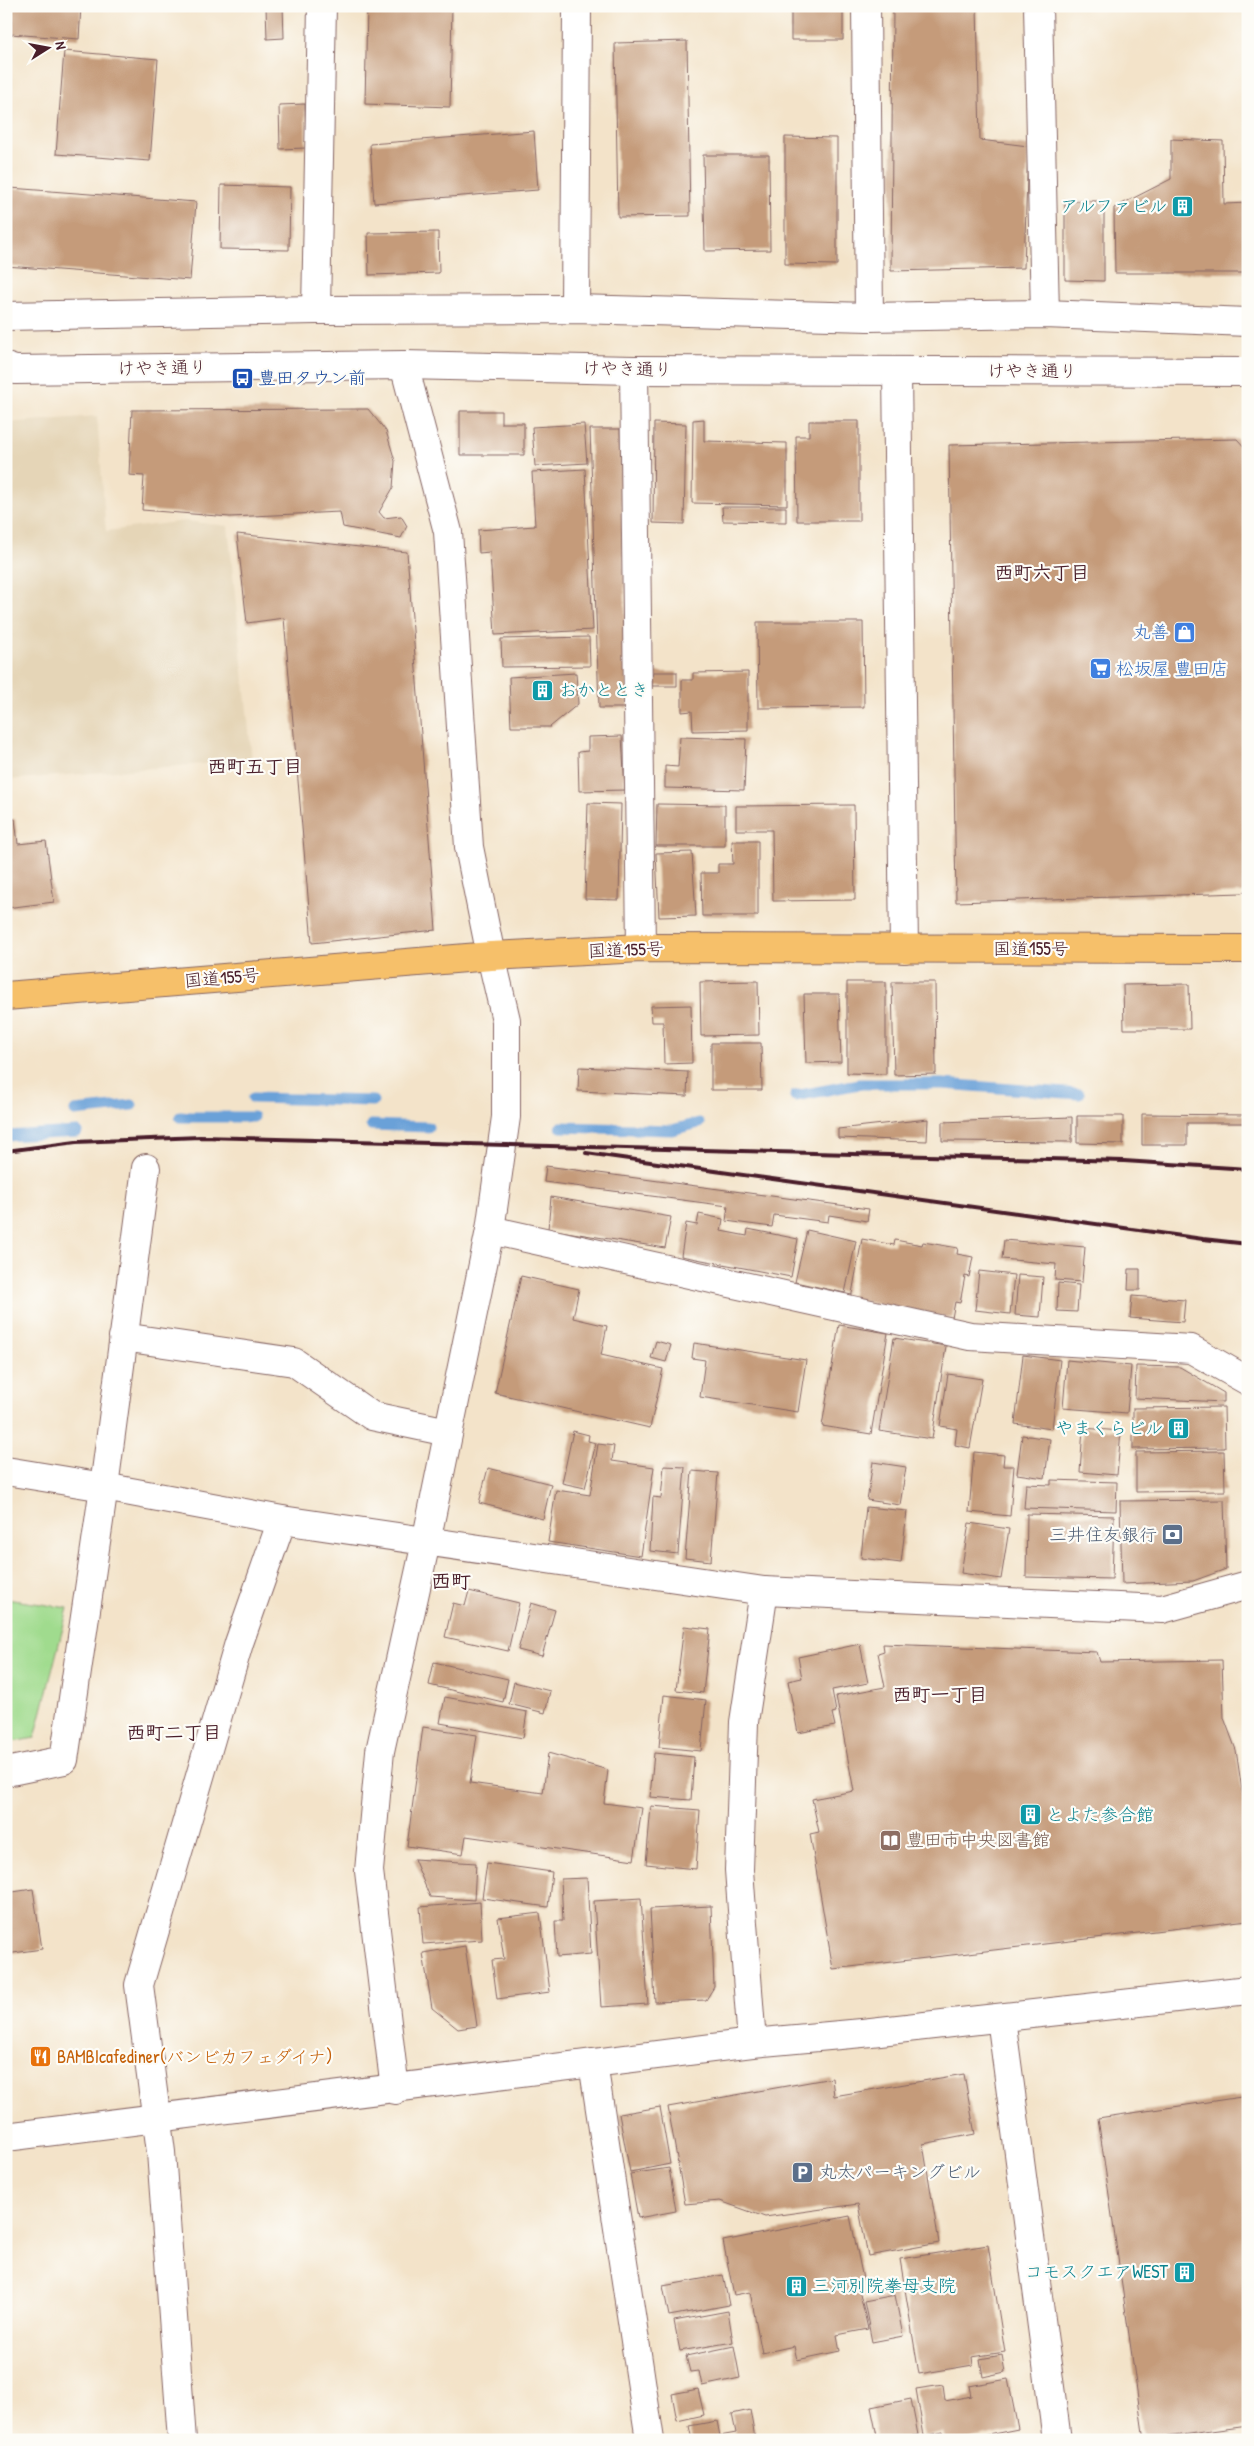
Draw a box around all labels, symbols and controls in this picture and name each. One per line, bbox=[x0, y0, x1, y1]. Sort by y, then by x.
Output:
north arrow bbox=[22, 22, 72, 72]
text: N bbox=[51, 40, 71, 51]
place label: アルファビル bbox=[1060, 193, 1167, 218]
building icon: アルファビル bbox=[1171, 194, 1195, 218]
street label: けやき通り bbox=[117, 354, 207, 381]
street label: けやき通り bbox=[582, 355, 672, 382]
street label: けやき通り bbox=[987, 358, 1077, 383]
place label: 豊田タウン前 bbox=[258, 365, 366, 390]
bus stop icon: 豊田タウン前 bbox=[230, 366, 254, 390]
district label: 西町六丁目 bbox=[994, 559, 1090, 585]
place label: 丸善 bbox=[1133, 619, 1169, 644]
shop icon: 丸善 bbox=[1173, 620, 1197, 644]
place label: 松坂屋 豊田店 bbox=[1116, 656, 1228, 681]
supermarket icon: 松坂屋 豊田店 bbox=[1088, 657, 1112, 681]
place label: おかととき bbox=[559, 677, 649, 702]
building icon: おかととき bbox=[531, 678, 555, 702]
district label: 西町五丁目 bbox=[207, 753, 303, 779]
street label: 国道155号 bbox=[588, 936, 664, 963]
street label: 国道155号 bbox=[993, 936, 1069, 961]
street label: 国道155号 bbox=[183, 962, 261, 993]
place label: やまくらビル bbox=[1055, 1415, 1163, 1440]
building icon: やまくらビル bbox=[1167, 1416, 1191, 1440]
place label: 三井住友銀行 bbox=[1049, 1522, 1157, 1547]
bank icon: 三井住友銀行 bbox=[1161, 1523, 1185, 1547]
district label: 西町 bbox=[431, 1567, 471, 1594]
district label: 西町一丁目 bbox=[892, 1681, 988, 1707]
district label: 西町二丁目 bbox=[126, 1719, 222, 1745]
place label: とよた参合館 bbox=[1046, 1802, 1154, 1827]
building icon: とよた参合館 bbox=[1018, 1803, 1042, 1827]
place label: 豊田市中央図書館 bbox=[906, 1827, 1050, 1852]
library icon: 豊田市中央図書館 bbox=[878, 1828, 902, 1852]
place label: BAMBIcafediner(バンビカフェダイナ) bbox=[57, 2044, 332, 2069]
restaurant icon: BAMBIcafediner(バンビカフェダイナ) bbox=[29, 2045, 53, 2069]
place label: 丸太パーキングビル bbox=[819, 2159, 981, 2184]
parking icon: 丸太パーキングビル bbox=[791, 2160, 815, 2184]
place label: コモスクエアWEST bbox=[1025, 2259, 1169, 2284]
building icon: コモスクエアWEST bbox=[1172, 2260, 1196, 2284]
place label: 三河別院拳母支院 bbox=[812, 2273, 956, 2298]
building icon: 三河別院拳母支院 bbox=[784, 2274, 808, 2298]

